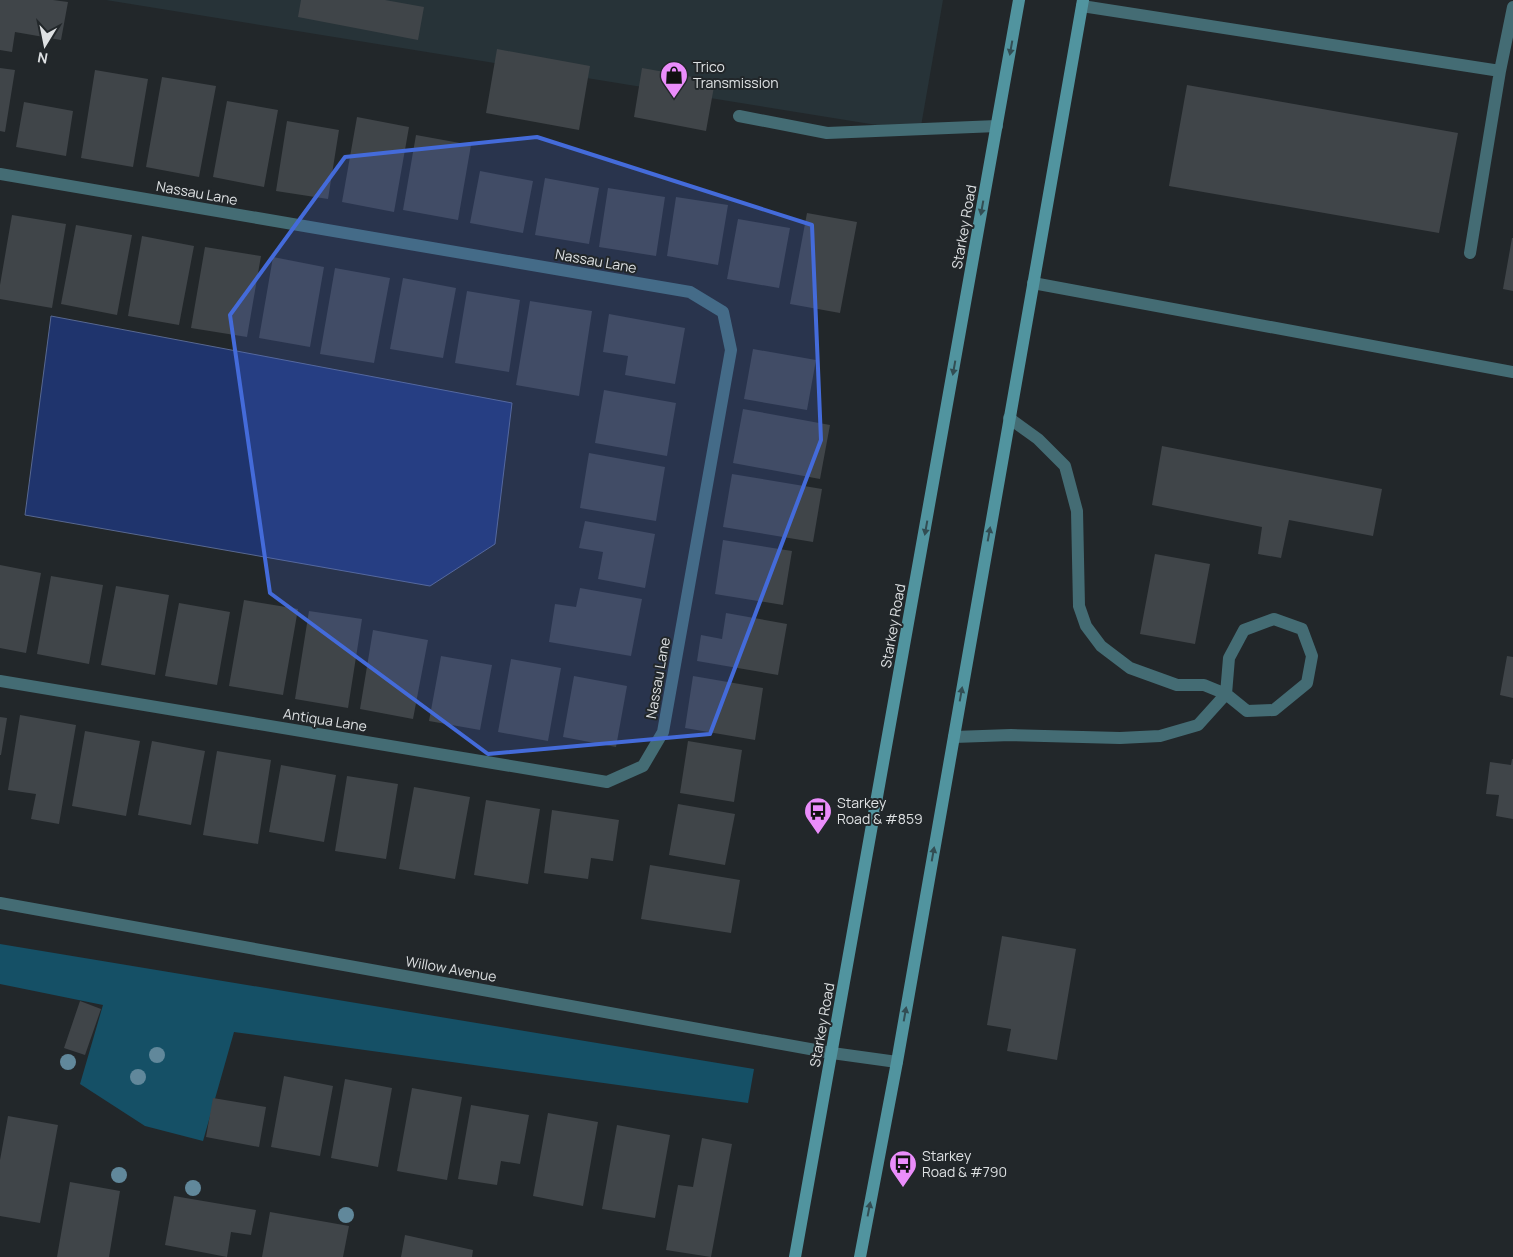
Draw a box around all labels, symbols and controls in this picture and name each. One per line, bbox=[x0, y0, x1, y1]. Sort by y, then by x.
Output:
north arrow bbox=[20, 20, 70, 70]
one-way arrow bbox=[1006, 40, 1014, 56]
text: N bbox=[36, 48, 49, 69]
place label: Trico Transmission bbox=[693, 57, 779, 92]
shop icon: Trico Transmission bbox=[659, 60, 689, 99]
street label: Nassau Lane bbox=[155, 176, 239, 209]
street label: Starkey Road bbox=[947, 183, 980, 271]
one-way arrow bbox=[978, 200, 986, 216]
street label: Nassau Lane bbox=[554, 244, 638, 277]
one-way arrow bbox=[950, 360, 958, 376]
one-way arrow bbox=[921, 520, 929, 536]
one-way arrow bbox=[986, 525, 994, 541]
street label: Starkey Road bbox=[876, 582, 909, 670]
street label: Nassau Lane bbox=[641, 636, 674, 720]
one-way arrow bbox=[958, 685, 966, 701]
street label: Antiqua Lane bbox=[282, 704, 368, 736]
place label: Starkey Road & #859 bbox=[837, 793, 923, 828]
bus stop icon: Starkey Road & #859 bbox=[803, 796, 833, 835]
one-way arrow bbox=[930, 846, 938, 862]
street label: Willow Avenue bbox=[404, 951, 498, 986]
street label: Starkey Road bbox=[805, 981, 838, 1069]
one-way arrow bbox=[902, 1006, 910, 1022]
place label: Starkey Road & #790 bbox=[922, 1146, 1007, 1181]
bus stop icon: Starkey Road & #790 bbox=[888, 1149, 918, 1188]
one-way arrow bbox=[865, 1201, 873, 1217]

